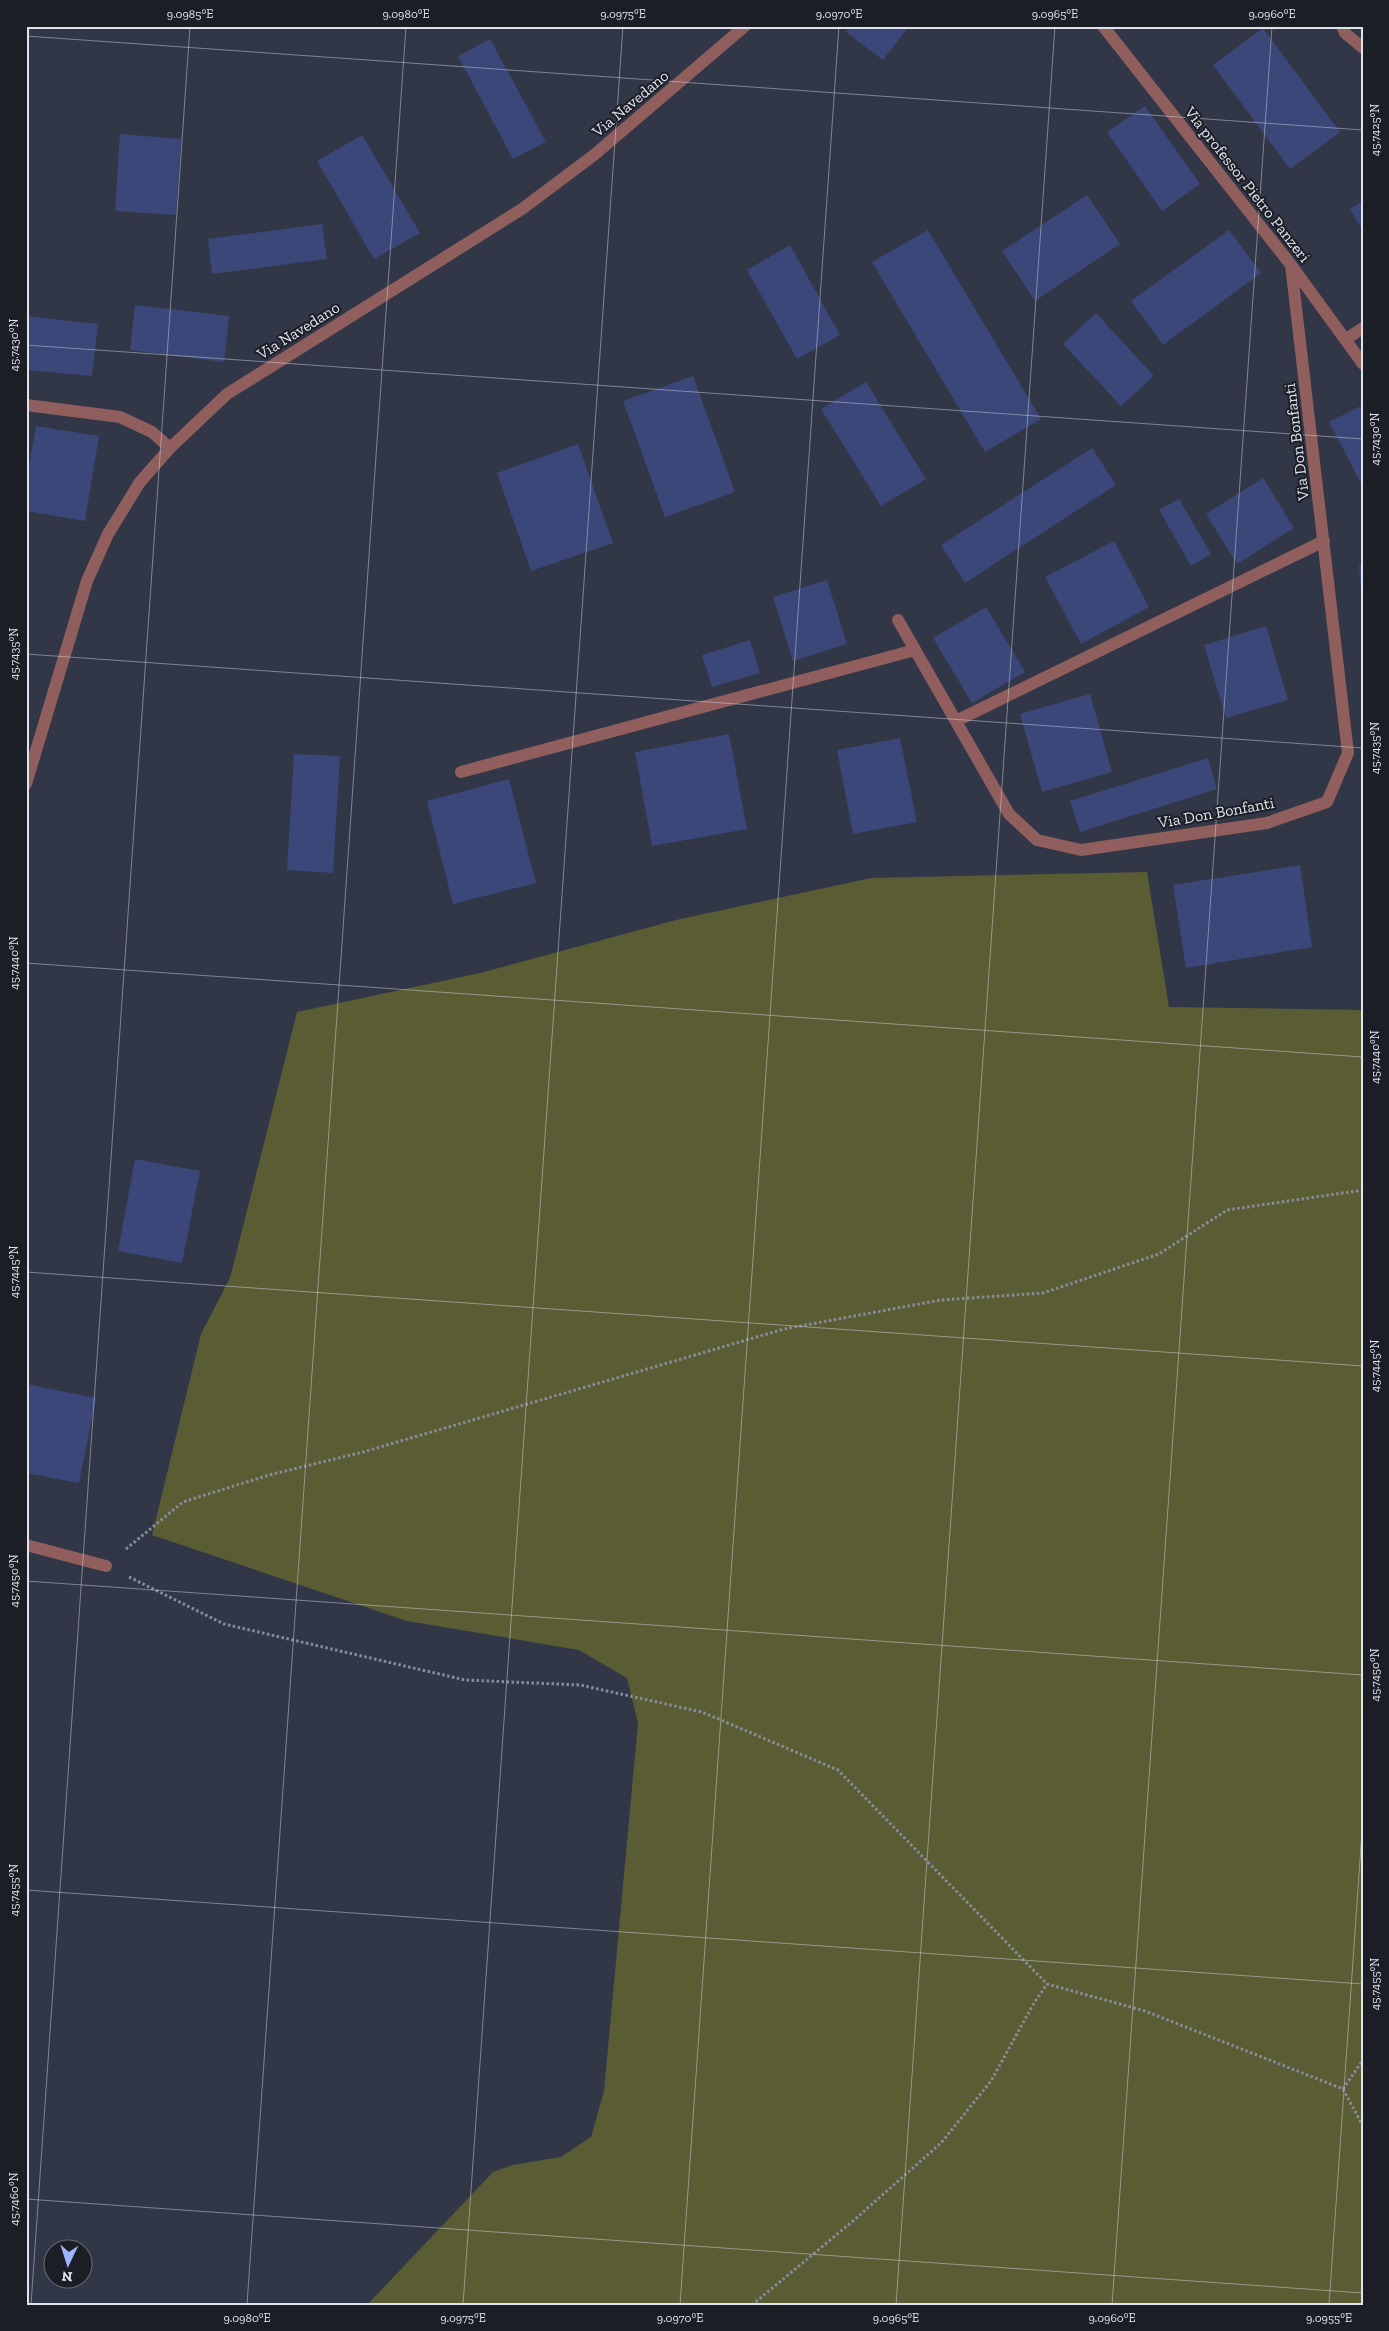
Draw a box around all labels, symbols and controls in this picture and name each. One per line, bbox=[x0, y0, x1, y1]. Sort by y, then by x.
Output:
text: 9.0985°E bbox=[167, 7, 213, 21]
text: 9.0980°E bbox=[382, 7, 430, 21]
text: 9.0975°E bbox=[600, 7, 646, 21]
text: 9.0970°E bbox=[816, 7, 862, 21]
text: 9.0965°E bbox=[1032, 7, 1078, 21]
text: 9.0960°E bbox=[1248, 7, 1296, 21]
street label: Via Navedano bbox=[587, 66, 672, 142]
street label: Via professor Pietro Panzeri bbox=[1180, 102, 1315, 266]
text: 45.7425°N bbox=[1368, 104, 1382, 156]
street label: Via Navedano bbox=[253, 297, 343, 364]
text: 45.7430°N bbox=[7, 318, 21, 371]
street label: Via Don Bonfanti bbox=[1280, 382, 1313, 502]
text: 45.7430°N bbox=[1368, 412, 1382, 465]
text: 45.7435°N bbox=[7, 628, 21, 680]
text: 45.7435°N bbox=[1368, 722, 1382, 774]
street label: Via Don Bonfanti bbox=[1156, 793, 1276, 832]
text: 45.7440°N bbox=[7, 936, 21, 990]
text: 45.7440°N bbox=[1368, 1030, 1382, 1084]
text: 45.7445°N bbox=[7, 1246, 21, 1298]
text: 45.7445°N bbox=[1368, 1340, 1382, 1392]
text: 45.7450°N bbox=[7, 1554, 21, 1608]
text: 45.7450°N bbox=[1368, 1648, 1382, 1702]
text: 45.7455°N bbox=[7, 1864, 21, 1916]
text: 45.7455°N bbox=[1368, 1958, 1382, 2010]
text: 45.7460°N bbox=[7, 2172, 21, 2226]
north arrow bbox=[42, 2238, 92, 2288]
text: N bbox=[61, 2268, 73, 2285]
text: 9.0980°E bbox=[223, 2311, 271, 2325]
text: 9.0975°E bbox=[440, 2311, 486, 2325]
text: 9.0970°E bbox=[657, 2311, 703, 2325]
text: 9.0965°E bbox=[873, 2311, 919, 2325]
text: 9.0960°E bbox=[1088, 2311, 1136, 2325]
text: 9.0955°E bbox=[1306, 2311, 1352, 2325]

